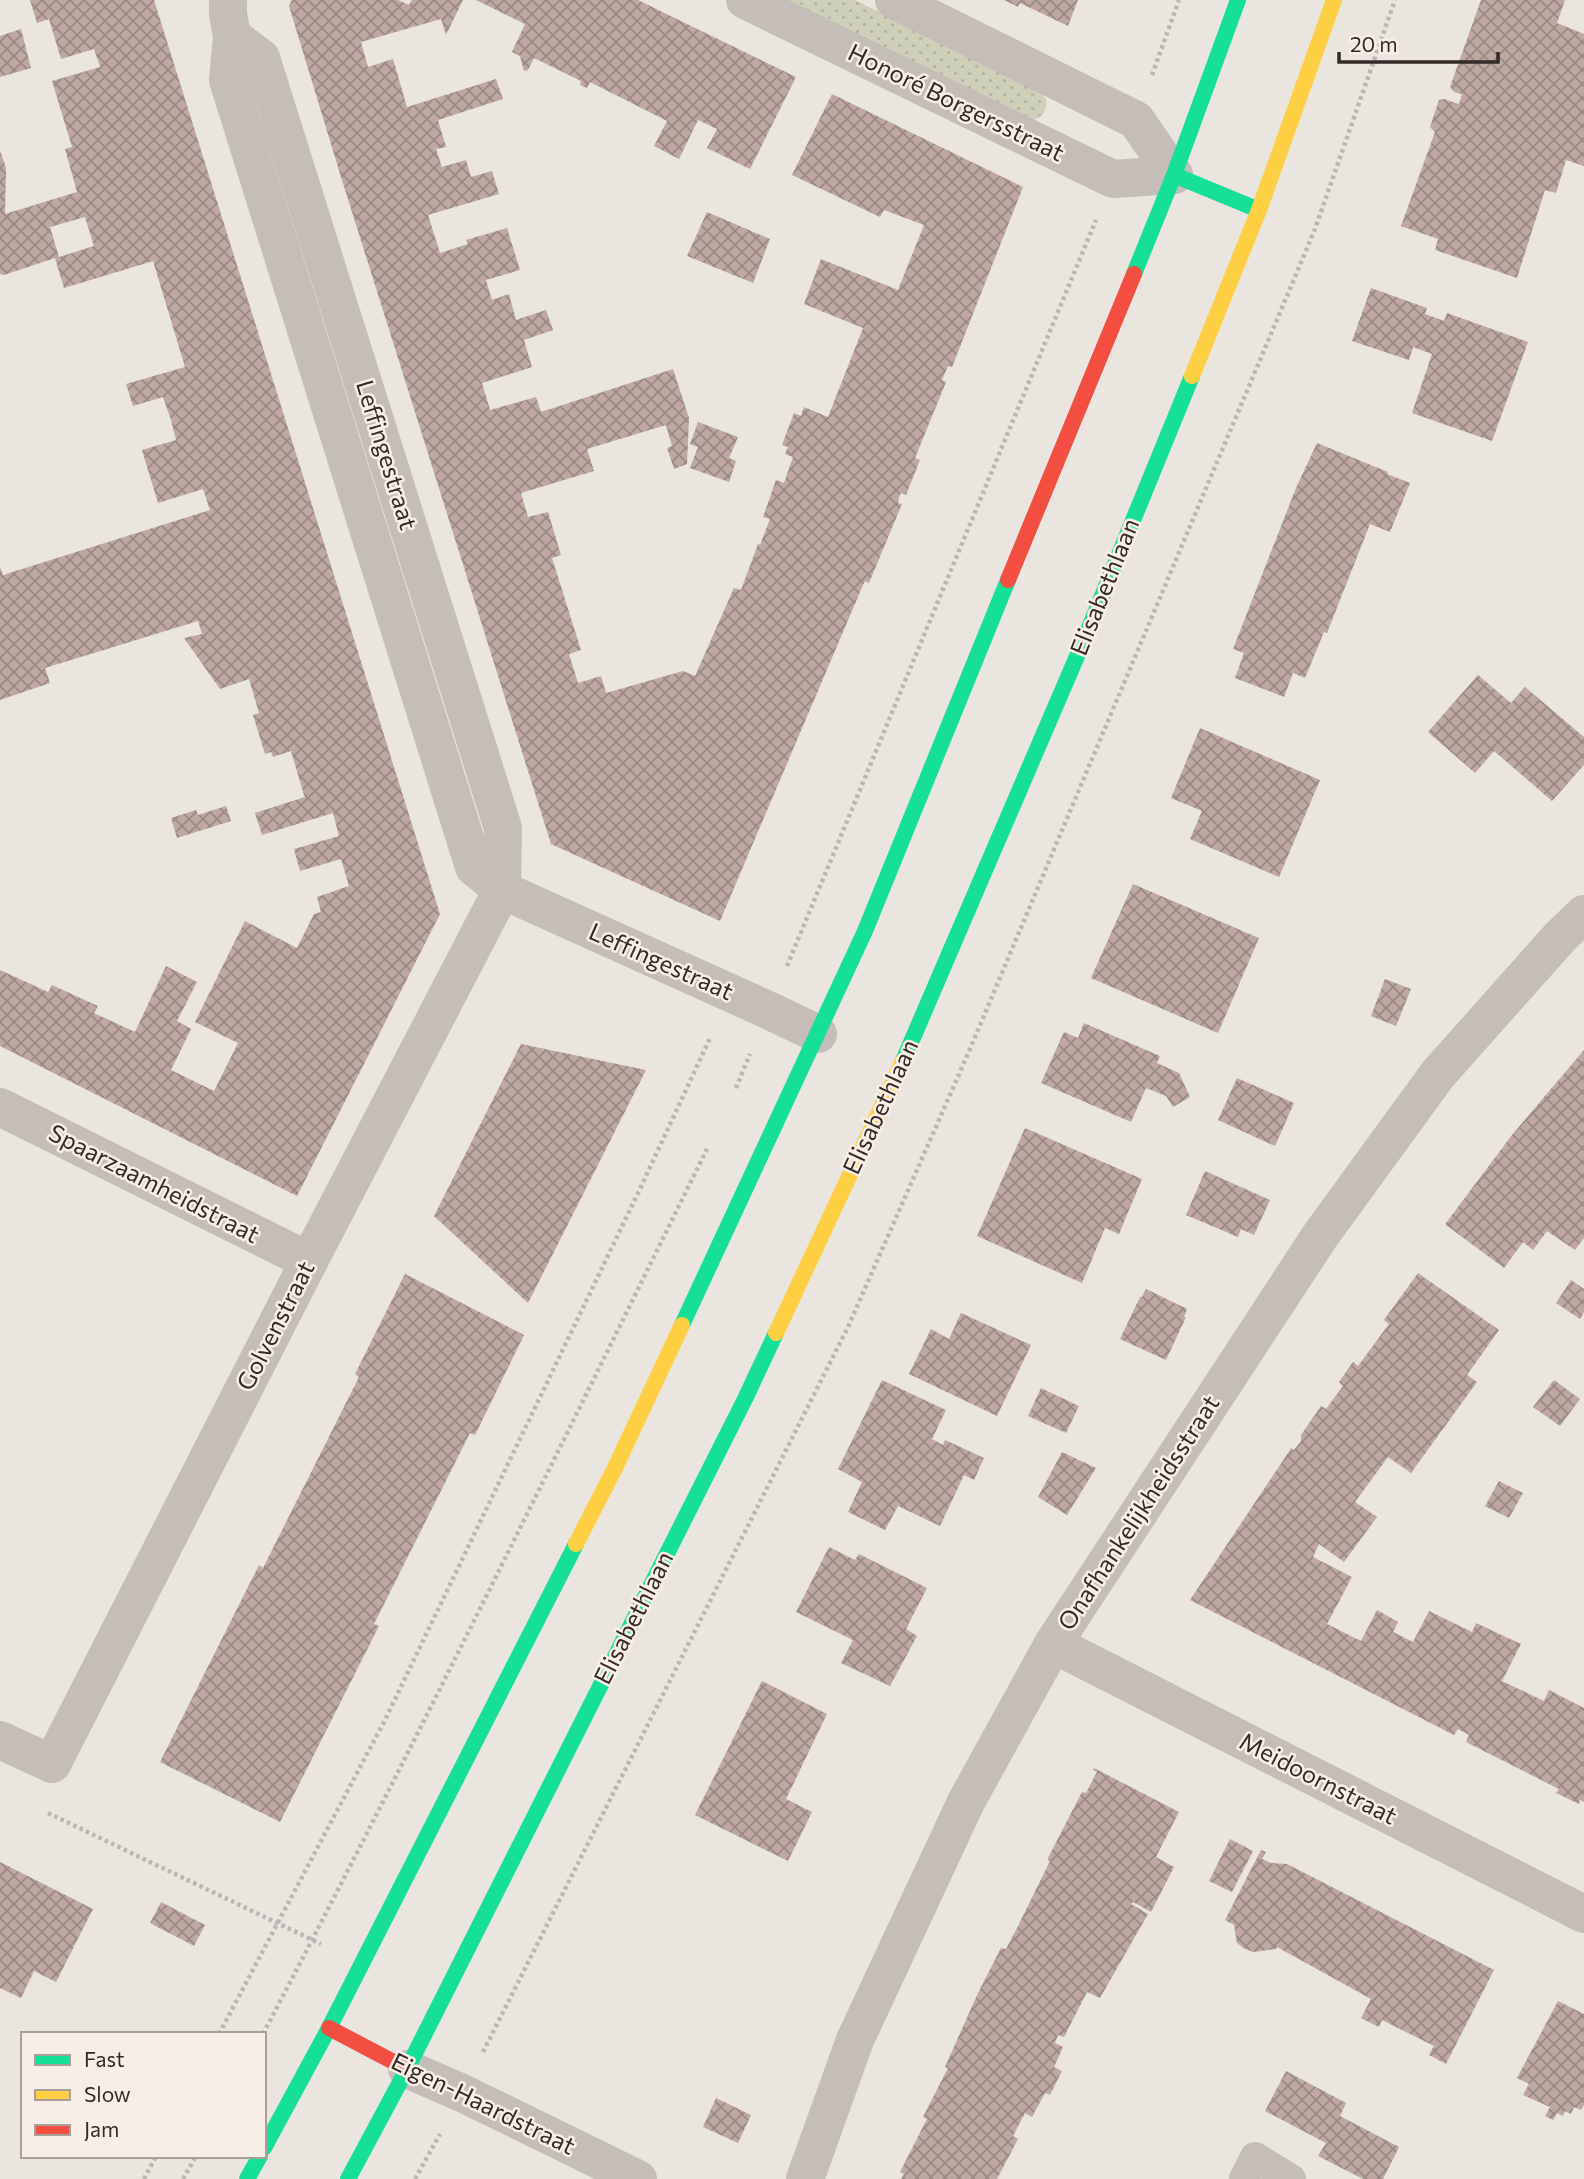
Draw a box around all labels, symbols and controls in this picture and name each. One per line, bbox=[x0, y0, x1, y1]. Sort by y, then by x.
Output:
scale bar bbox=[1339, 21, 1498, 65]
text: 20 m bbox=[1350, 31, 1398, 56]
street label: Honoré Borgersstraat bbox=[844, 37, 1070, 167]
street label: Leffingestraat bbox=[351, 376, 424, 533]
street label: Elisabethlaan bbox=[1063, 514, 1144, 659]
street label: Leffingestraat bbox=[585, 916, 738, 1005]
street label: Elisabethlaan bbox=[836, 1034, 923, 1178]
street label: Spaarzaamheidstraat bbox=[45, 1117, 265, 1248]
street label: Golvenstraat bbox=[230, 1256, 320, 1395]
street label: Onafhankelijkheidsstraat bbox=[1051, 1389, 1225, 1635]
street label: Elisabethlaan bbox=[587, 1546, 679, 1689]
street label: Meidoornstraat bbox=[1235, 1726, 1402, 1830]
legend bbox=[21, 2032, 266, 2158]
text: Fast bbox=[84, 2046, 125, 2071]
street label: Eigen-Haardstraat bbox=[387, 2046, 580, 2160]
text: Slow bbox=[84, 2081, 131, 2106]
text: Jam bbox=[84, 2116, 119, 2141]

